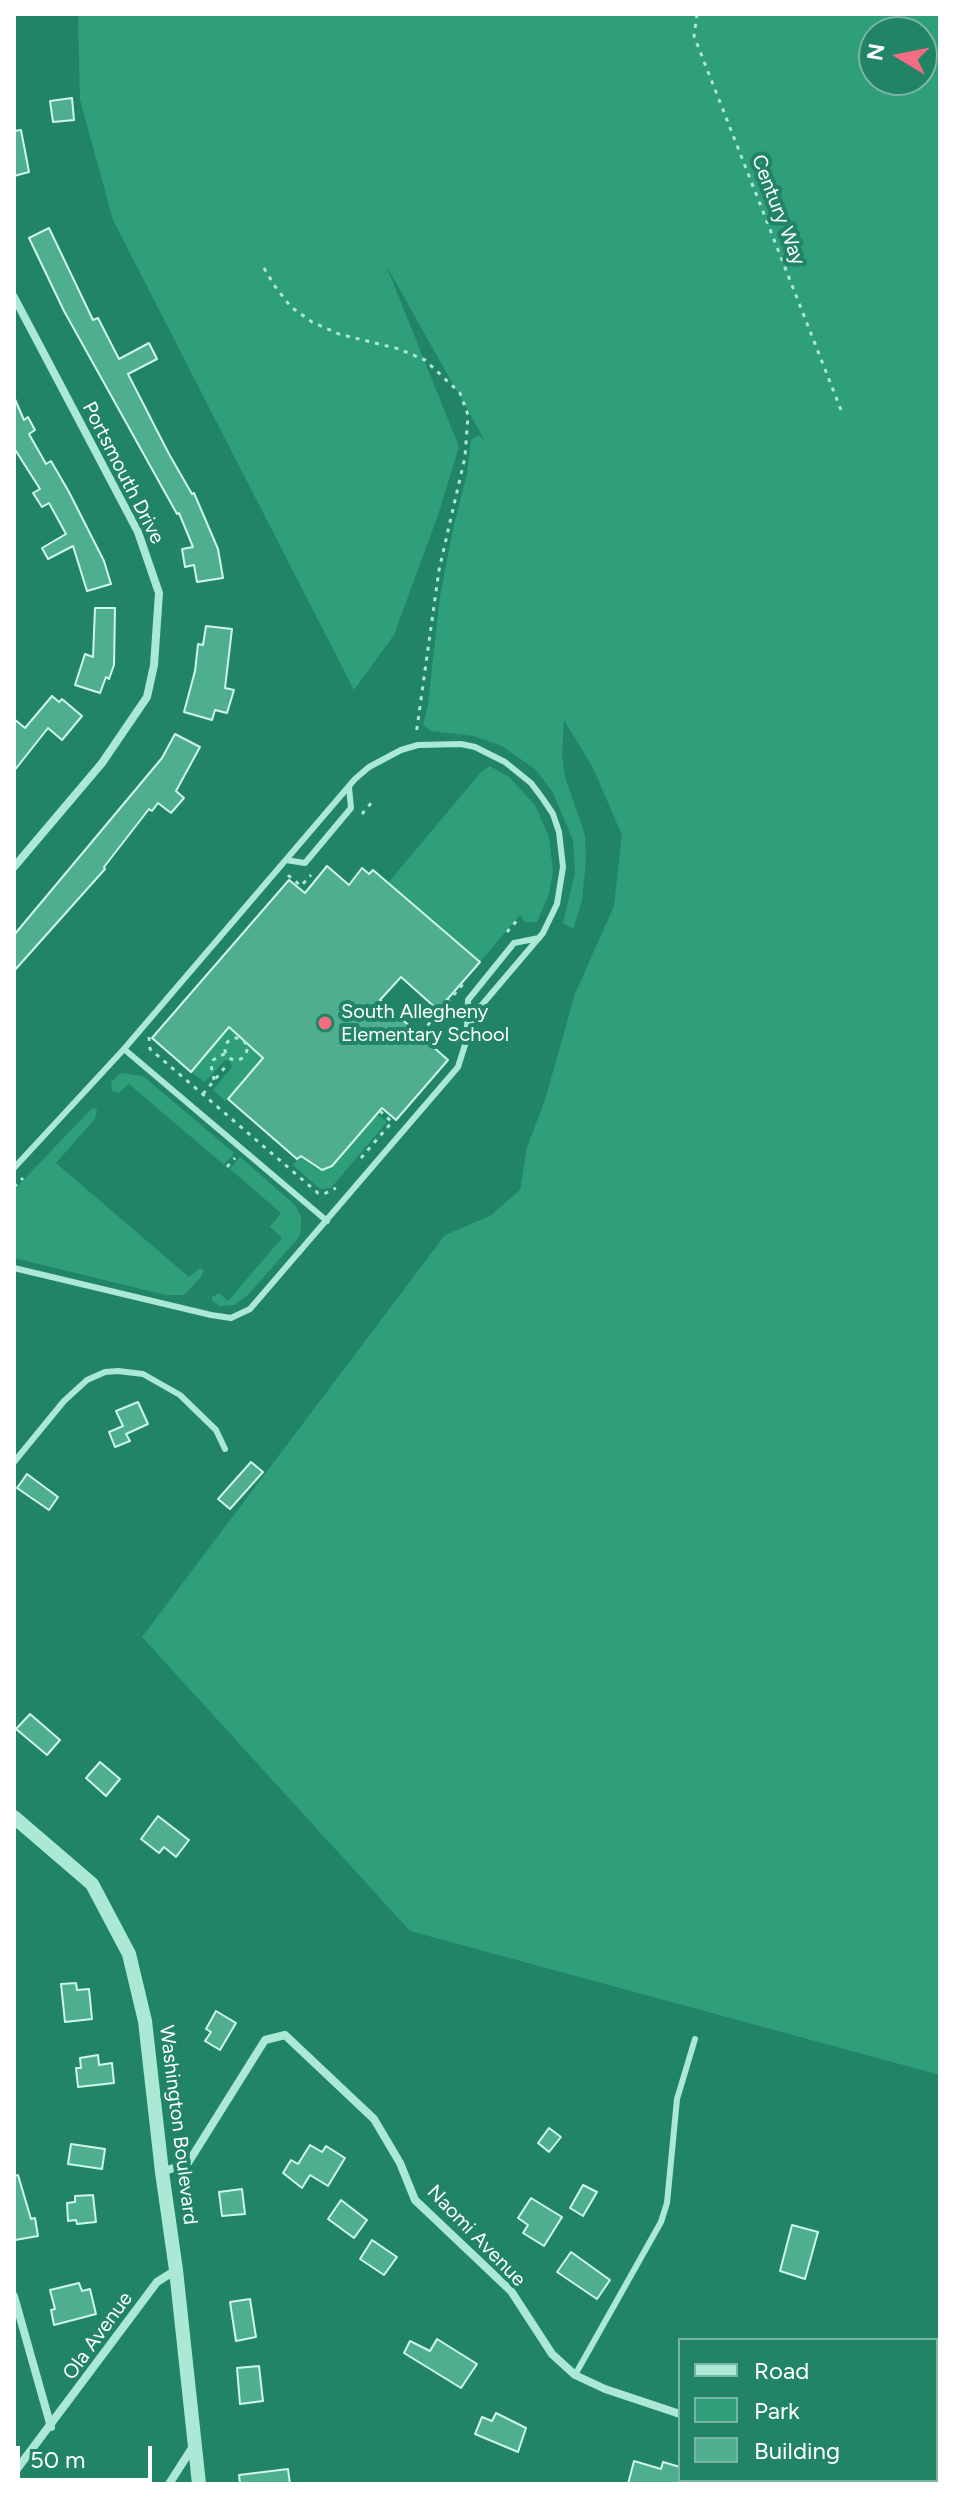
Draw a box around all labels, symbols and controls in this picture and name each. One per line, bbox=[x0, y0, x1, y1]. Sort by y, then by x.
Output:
north arrow bbox=[858, 16, 938, 96]
text: N bbox=[861, 41, 891, 63]
street label: Century Way bbox=[746, 151, 810, 269]
street label: Portsmouth Drive bbox=[77, 398, 169, 548]
place label: South Allegheny Elementary School bbox=[341, 1000, 509, 1047]
marker: South Allegheny Elementary School bbox=[316, 1014, 334, 1032]
street label: Washington Boulevard bbox=[154, 2024, 202, 2226]
street label: Naomi Avenue bbox=[422, 2180, 530, 2292]
street label: Ola Avenue bbox=[58, 2287, 138, 2385]
legend bbox=[678, 2338, 938, 2482]
text: Road bbox=[754, 2356, 809, 2385]
text: Park bbox=[754, 2396, 800, 2425]
scale bar bbox=[20, 2430, 156, 2480]
text: Building bbox=[754, 2436, 840, 2465]
text: 50 m bbox=[30, 2445, 86, 2474]

